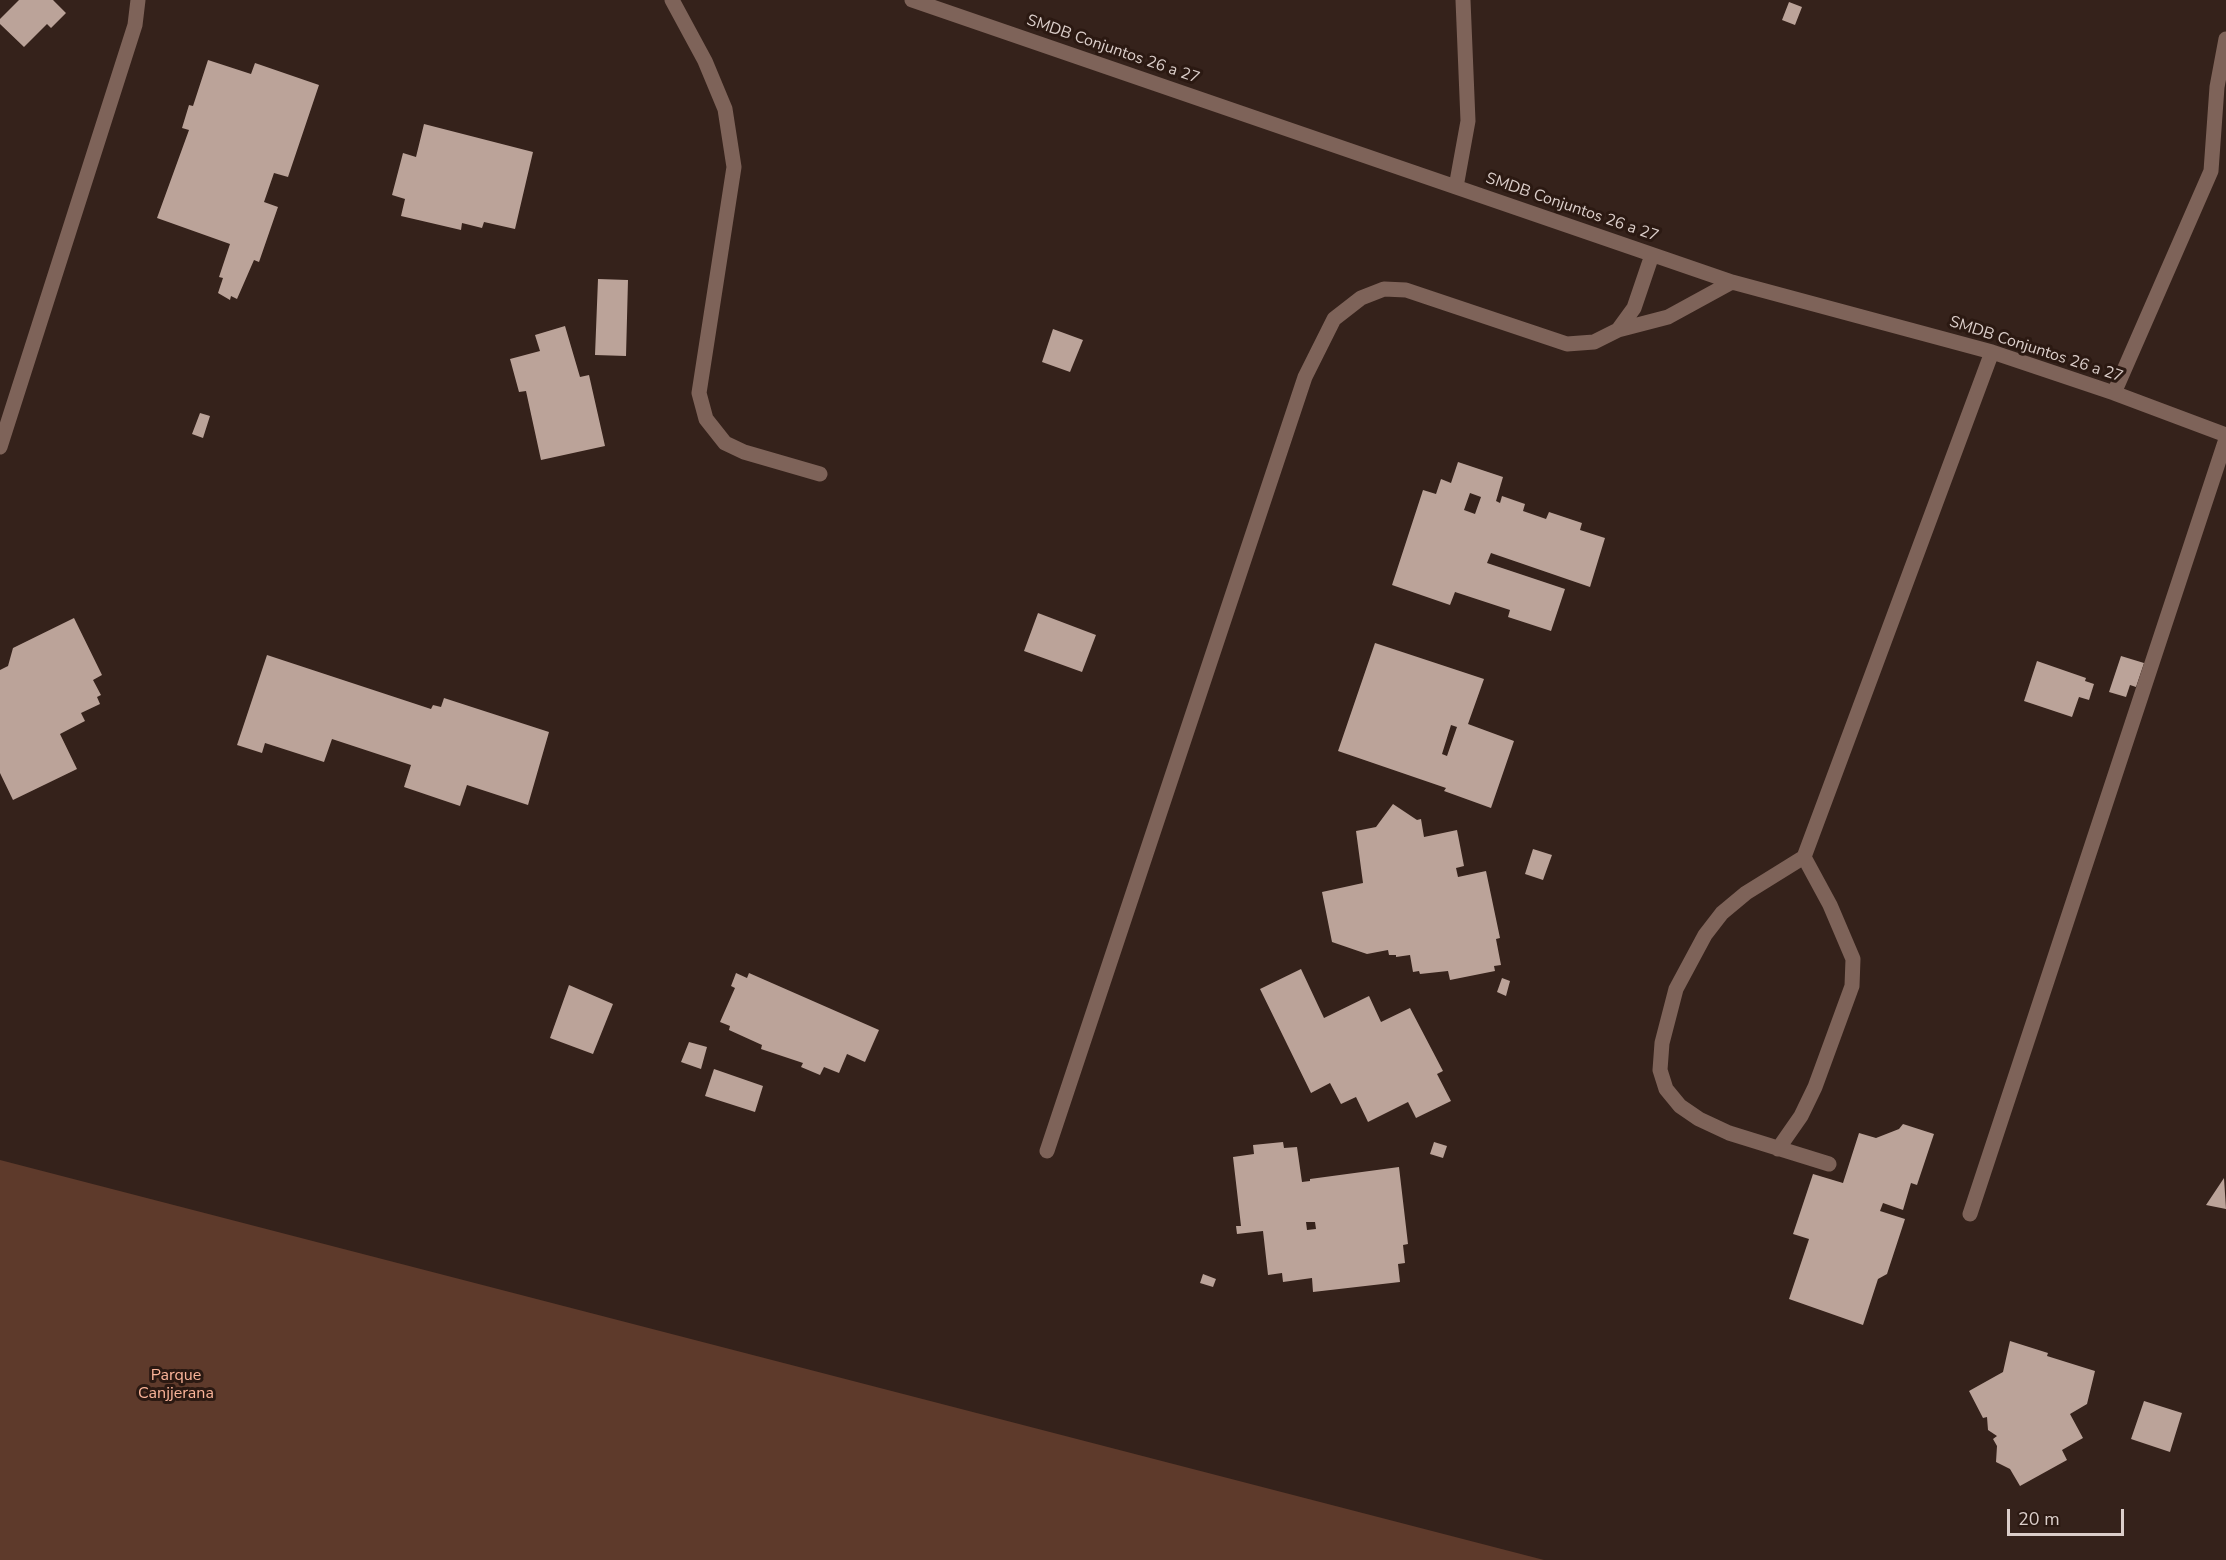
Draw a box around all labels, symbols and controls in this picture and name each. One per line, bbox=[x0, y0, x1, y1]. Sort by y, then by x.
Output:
street label: SMDB Conjuntos 26 a 27 bbox=[1024, 11, 1202, 89]
street label: SMDB Conjuntos 26 a 27 bbox=[1483, 169, 1661, 247]
street label: SMDB Conjuntos 26 a 27 bbox=[1947, 313, 2125, 387]
park label: Parque Canjjerana bbox=[138, 1366, 214, 1404]
scale bar bbox=[2010, 1497, 2127, 1535]
text: 20 m bbox=[2018, 1507, 2060, 1531]

